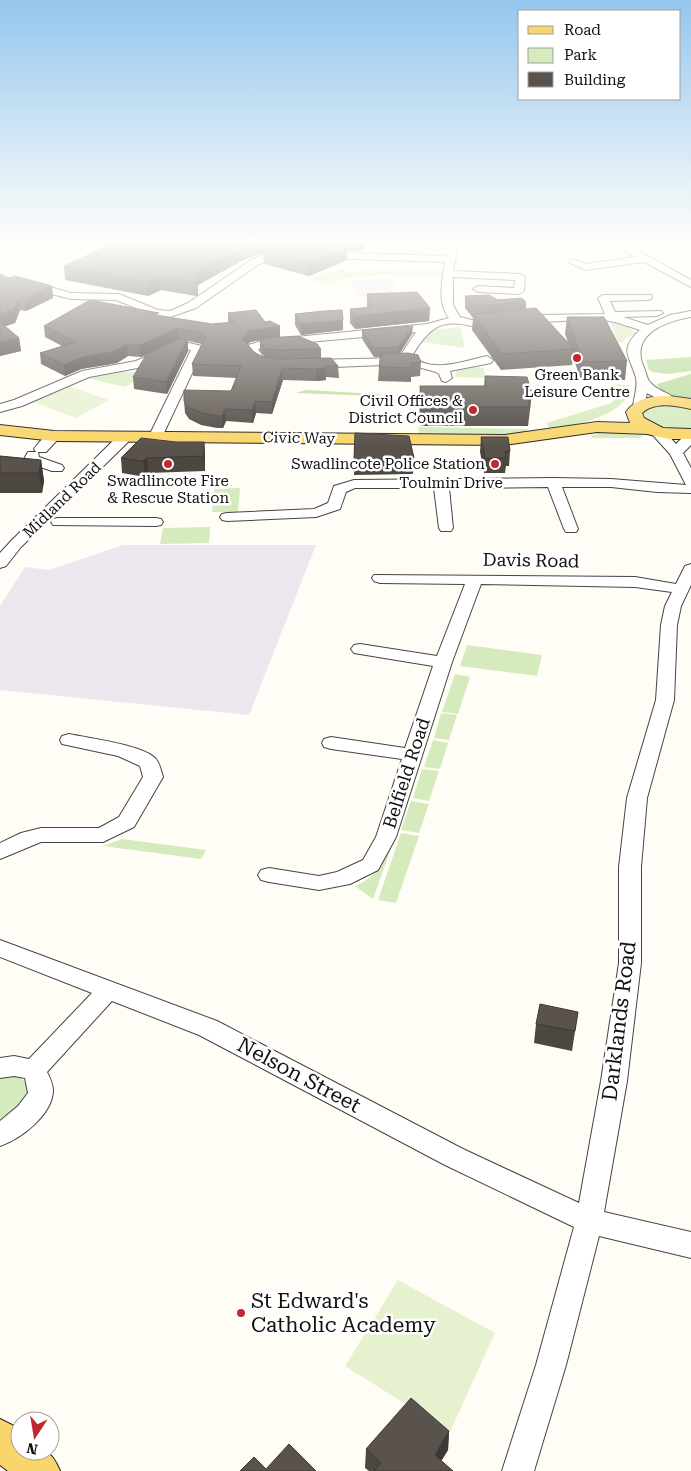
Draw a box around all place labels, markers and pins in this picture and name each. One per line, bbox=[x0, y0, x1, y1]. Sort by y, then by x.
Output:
marker: Green Bank Leisure Centre bbox=[571, 352, 583, 364]
place label: Green Bank Leisure Centre bbox=[524, 366, 630, 401]
place label: Civil Offices & District Council bbox=[348, 392, 463, 427]
marker: Civil Offices & District Council bbox=[467, 404, 479, 416]
place label: Swadlincote Police Station bbox=[291, 455, 485, 473]
marker: Swadlincote Fire & Rescue Station bbox=[162, 458, 174, 470]
marker: Swadlincote Police Station bbox=[489, 458, 501, 470]
place label: Swadlincote Fire & Rescue Station bbox=[107, 472, 229, 507]
place label: St Edward's Catholic Academy bbox=[251, 1289, 436, 1337]
marker: St Edward's Catholic Academy bbox=[235, 1307, 247, 1319]

